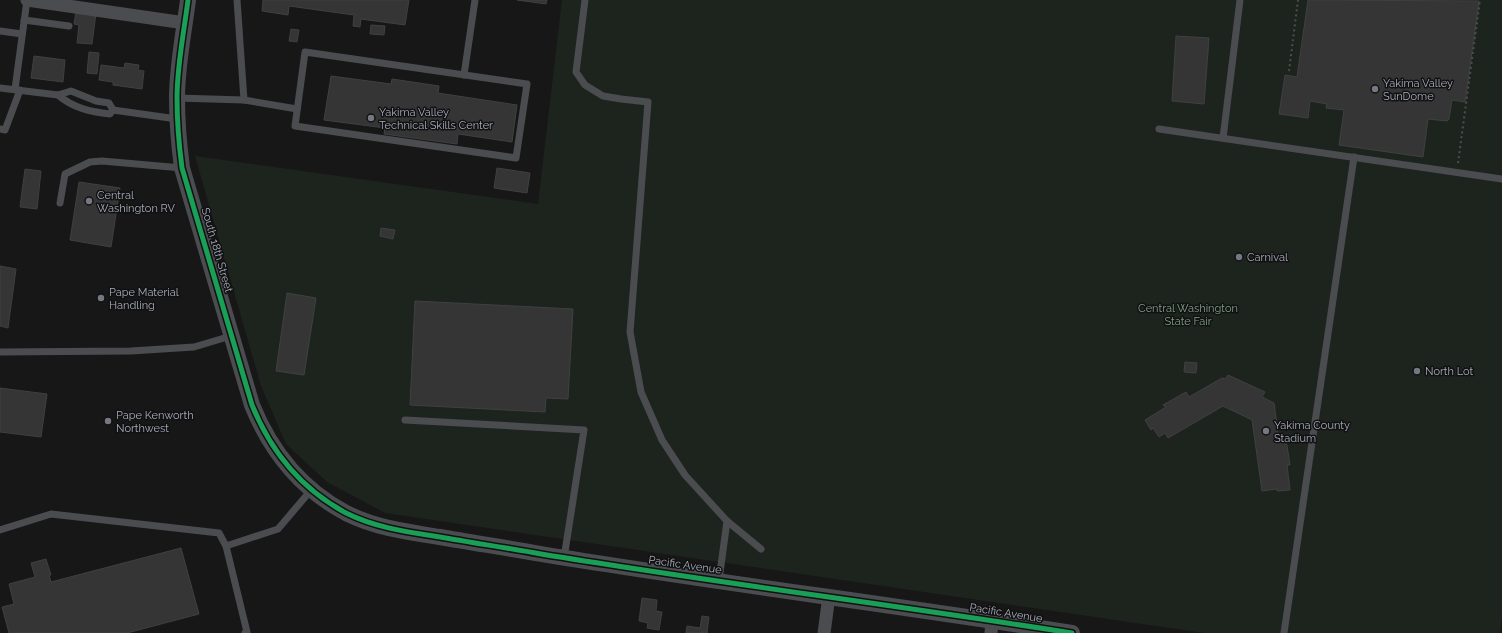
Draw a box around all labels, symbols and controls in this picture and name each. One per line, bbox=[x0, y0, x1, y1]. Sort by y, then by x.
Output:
place label: Yakima Valley SunDome bbox=[1383, 77, 1453, 103]
marker: Yakima Valley SunDome bbox=[1370, 84, 1380, 94]
place label: Yakima Valley Technical Skills Center bbox=[379, 106, 493, 132]
marker: Yakima Valley Technical Skills Center bbox=[366, 113, 376, 123]
place label: Central Washington RV bbox=[97, 189, 176, 215]
marker: Central Washington RV bbox=[84, 196, 94, 206]
street label: South 18th Street bbox=[199, 206, 235, 294]
place label: Carnival bbox=[1247, 251, 1288, 264]
marker: Carnival bbox=[1234, 252, 1244, 262]
place label: Pape Material Handling bbox=[109, 286, 179, 312]
marker: Pape Material Handling bbox=[96, 293, 106, 303]
park label: Central Washington State Fair bbox=[1138, 302, 1238, 328]
place label: North Lot bbox=[1425, 365, 1473, 378]
marker: North Lot bbox=[1412, 366, 1422, 376]
place label: Pape Kenworth Northwest bbox=[116, 409, 194, 435]
marker: Pape Kenworth Northwest bbox=[103, 416, 113, 426]
place label: Yakima County Stadium bbox=[1274, 419, 1350, 445]
marker: Yakima County Stadium bbox=[1261, 426, 1271, 436]
street label: Pacific Avenue bbox=[648, 553, 723, 577]
street label: Pacific Avenue bbox=[969, 601, 1044, 625]

